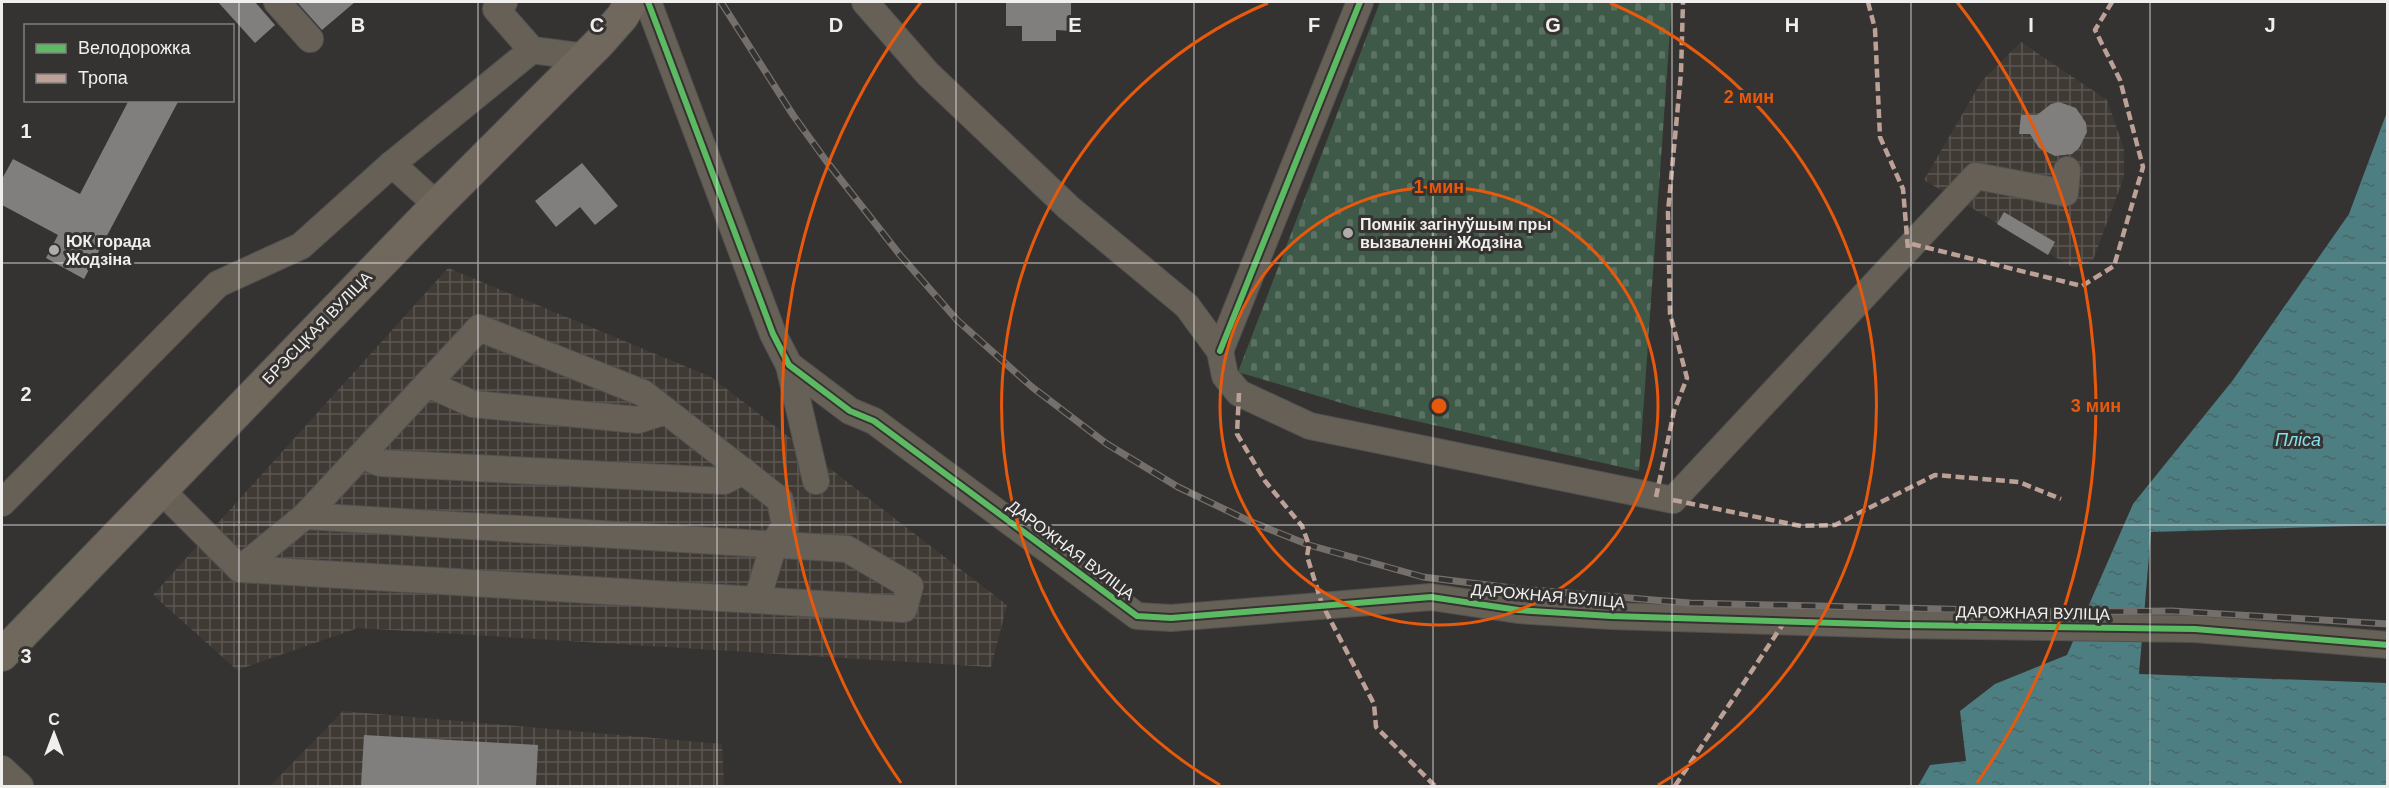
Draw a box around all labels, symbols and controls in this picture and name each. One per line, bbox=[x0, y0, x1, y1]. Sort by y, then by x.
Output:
text: B bbox=[351, 14, 365, 36]
text: C bbox=[590, 14, 604, 36]
text: D bbox=[829, 14, 843, 36]
text: E bbox=[1068, 14, 1082, 36]
text: F bbox=[1308, 14, 1320, 36]
text: G bbox=[1545, 14, 1561, 36]
text: H bbox=[1785, 14, 1799, 36]
text: I bbox=[2028, 14, 2034, 36]
text: J bbox=[2264, 14, 2276, 36]
legend bbox=[24, 24, 234, 102]
text: Велодорожка bbox=[78, 38, 191, 58]
text: Тропа bbox=[78, 68, 129, 88]
text: 2 мин bbox=[1724, 87, 1774, 107]
text: 1 bbox=[20, 120, 32, 142]
text: 1 мин bbox=[1414, 177, 1464, 197]
place label: Помнік загінуўшым пры вызваленні Жодзіна bbox=[1360, 216, 1551, 251]
marker: Помнік загінуўшым пры вызваленні Жодзіна bbox=[1341, 226, 1355, 240]
place label: ЮК горада Жодзіна bbox=[65, 233, 151, 268]
marker: ЮК горада Жодзіна bbox=[47, 243, 61, 257]
street label: БРЭСЦКАЯ ВУЛІЦА bbox=[259, 268, 375, 388]
text: 2 bbox=[20, 383, 32, 405]
centre of rings bbox=[1429, 396, 1449, 416]
text: 3 мин bbox=[2071, 396, 2121, 416]
water label: Пліса bbox=[2275, 430, 2321, 450]
street label: ДАРОЖНАЯ ВУЛІЦА bbox=[1004, 497, 1138, 603]
street label: ДАРОЖНАЯ ВУЛІЦА bbox=[1470, 581, 1626, 611]
street label: ДАРОЖНАЯ ВУЛІЦА bbox=[1956, 603, 2111, 623]
text: 3 bbox=[20, 645, 32, 667]
north arrow bbox=[24, 704, 84, 764]
text: С bbox=[48, 711, 60, 728]

